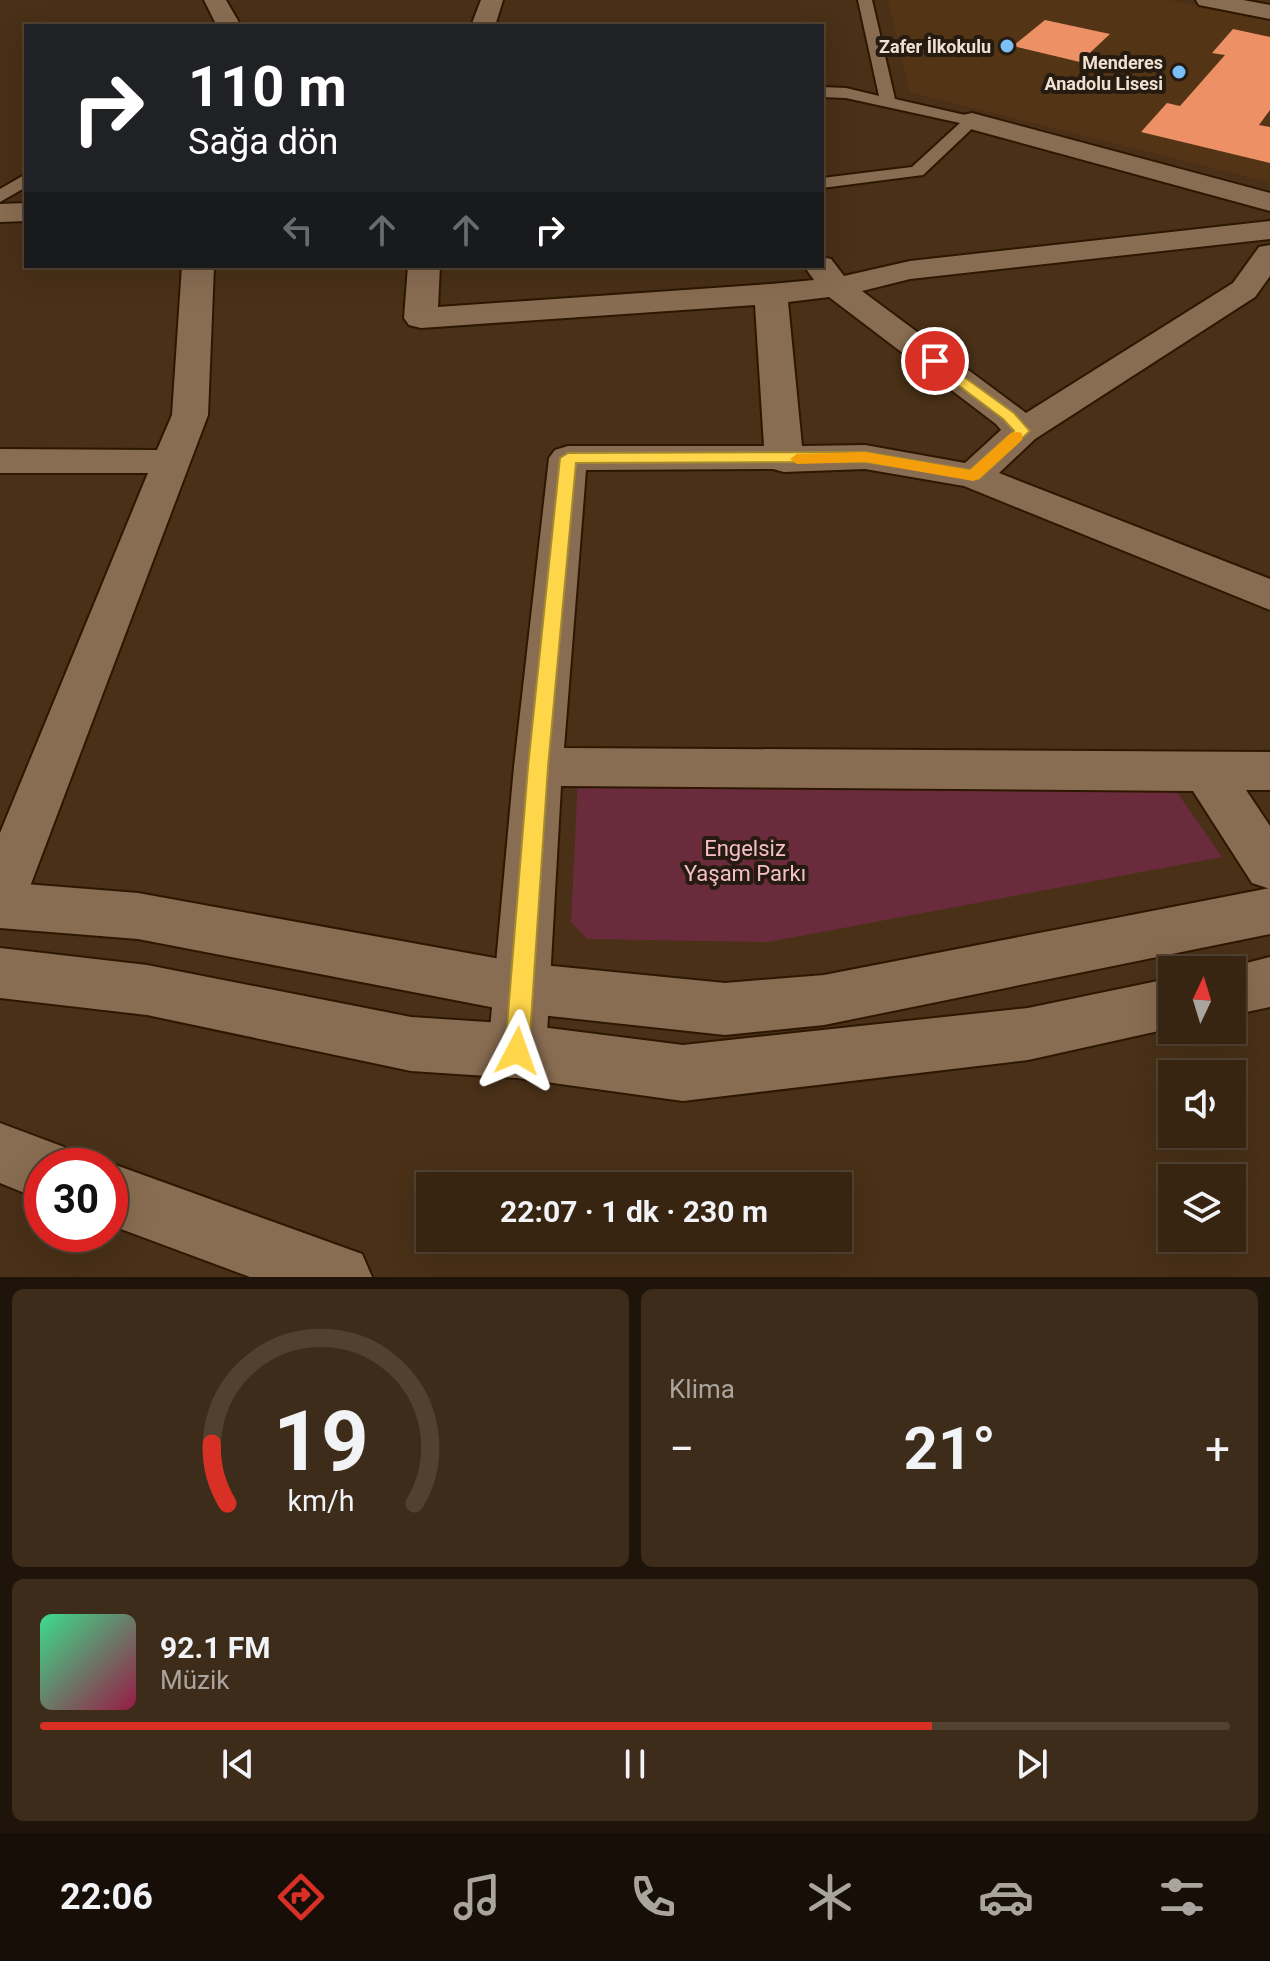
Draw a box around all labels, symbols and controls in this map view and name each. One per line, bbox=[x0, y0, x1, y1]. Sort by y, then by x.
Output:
place label: Zafer İlkokulu bbox=[879, 36, 991, 57]
marker: Zafer İlkokulu bbox=[998, 37, 1016, 55]
place label: Menderes Anadolu Lisesi bbox=[1044, 52, 1163, 94]
text: 110 m bbox=[188, 54, 347, 120]
icon: right bbox=[56, 56, 160, 160]
marker: Menderes Anadolu Lisesi bbox=[1170, 63, 1188, 81]
text: Sağa dön bbox=[188, 121, 338, 163]
icon: left bbox=[276, 208, 320, 252]
icon: ahead bbox=[360, 208, 404, 252]
icon: ahead bbox=[444, 208, 488, 252]
icon: right bbox=[528, 208, 572, 252]
pin bbox=[901, 327, 969, 395]
icon: arrive bbox=[913, 339, 957, 383]
park label: Engelsiz Yaşam Parkı bbox=[684, 836, 806, 886]
north arrow bbox=[1158, 956, 1246, 1044]
map controls bbox=[1158, 956, 1246, 1252]
position arrow bbox=[475, 1009, 559, 1093]
button: sound bbox=[1158, 1060, 1246, 1148]
speed limit sign: 30 bbox=[24, 1148, 128, 1252]
button: layers bbox=[1158, 1164, 1246, 1252]
text: 22:07 · 1 dk · 230 m bbox=[500, 1194, 768, 1229]
text: Klima bbox=[669, 1374, 735, 1404]
text: 19 bbox=[273, 1393, 368, 1490]
text: 21° bbox=[903, 1413, 996, 1484]
text: − bbox=[669, 1423, 694, 1475]
text: + bbox=[1205, 1423, 1230, 1475]
text: km/h bbox=[287, 1484, 354, 1518]
text: 92.1 FM bbox=[160, 1630, 271, 1665]
text: Müzik bbox=[160, 1665, 229, 1695]
icon: previous bbox=[216, 1742, 260, 1786]
icon: pause bbox=[613, 1742, 657, 1786]
icon: next bbox=[1010, 1742, 1054, 1786]
icon: directions bbox=[273, 1869, 329, 1925]
icon: music bbox=[449, 1869, 505, 1925]
icon: phone bbox=[625, 1869, 681, 1925]
icon: climate bbox=[802, 1869, 858, 1925]
icon: car bbox=[978, 1869, 1034, 1925]
icon: filters bbox=[1154, 1869, 1210, 1925]
text: 22:06 bbox=[60, 1876, 153, 1918]

